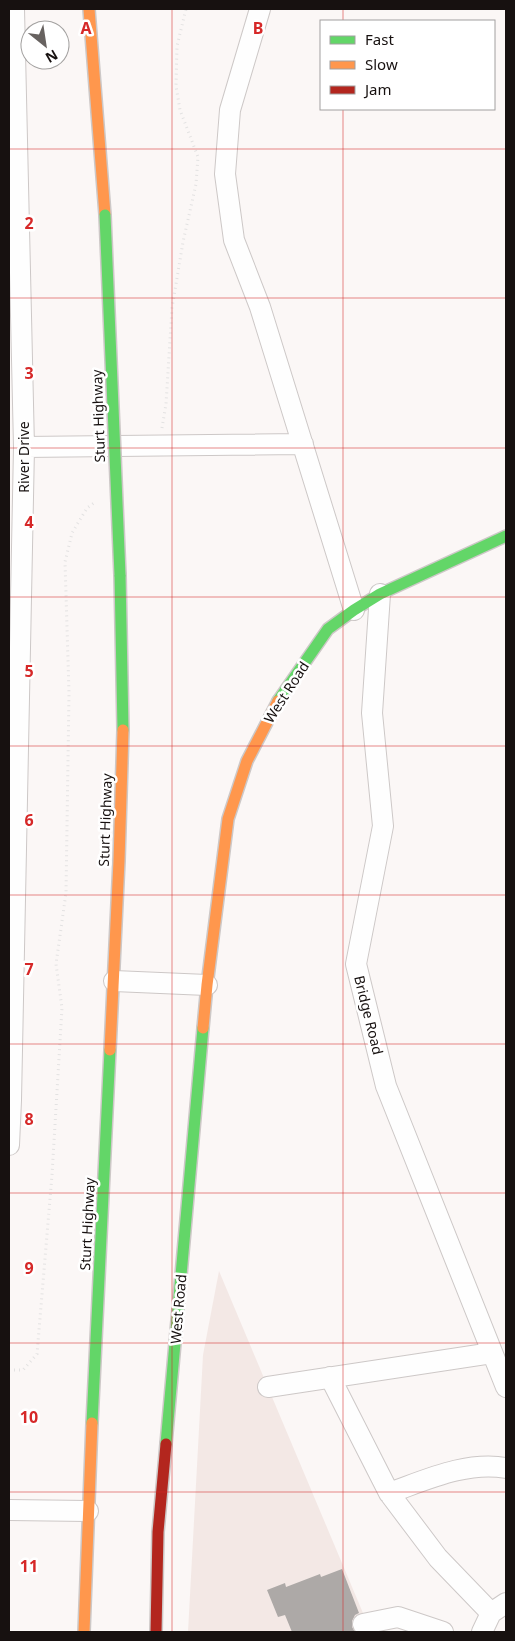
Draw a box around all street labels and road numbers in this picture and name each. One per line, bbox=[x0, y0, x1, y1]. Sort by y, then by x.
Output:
street label: Sturt Highway bbox=[87, 368, 109, 463]
street label: River Drive bbox=[14, 421, 33, 493]
street label: West Road bbox=[259, 658, 313, 726]
street label: Sturt Highway bbox=[94, 772, 116, 867]
street label: Bridge Road bbox=[350, 973, 388, 1057]
street label: Sturt Highway bbox=[75, 1176, 99, 1271]
street label: West Road bbox=[165, 1273, 191, 1345]

